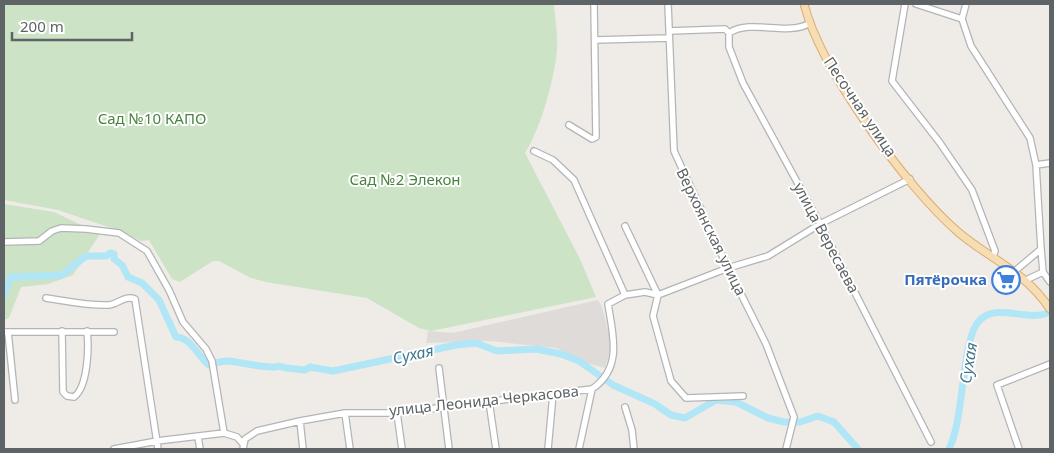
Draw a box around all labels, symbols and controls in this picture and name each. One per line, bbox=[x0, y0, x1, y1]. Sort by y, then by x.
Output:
scale bar bbox=[12, 10, 132, 42]
text: 200 m bbox=[20, 16, 64, 36]
street label: Песочная улица bbox=[820, 52, 902, 160]
park label: Сад №10 КАПО bbox=[98, 108, 206, 128]
street label: Верхоянская улица bbox=[672, 165, 751, 299]
park label: Сад №2 Элекон bbox=[349, 169, 461, 189]
street label: улица Вересаева bbox=[789, 179, 865, 296]
supermarket icon: Пятёрочка bbox=[991, 265, 1021, 295]
place label: Пятёрочка bbox=[904, 269, 987, 289]
water label: Сухая bbox=[391, 339, 435, 369]
water label: Сухая bbox=[954, 341, 982, 385]
street label: улица Леонида Черкасова bbox=[388, 380, 580, 420]

